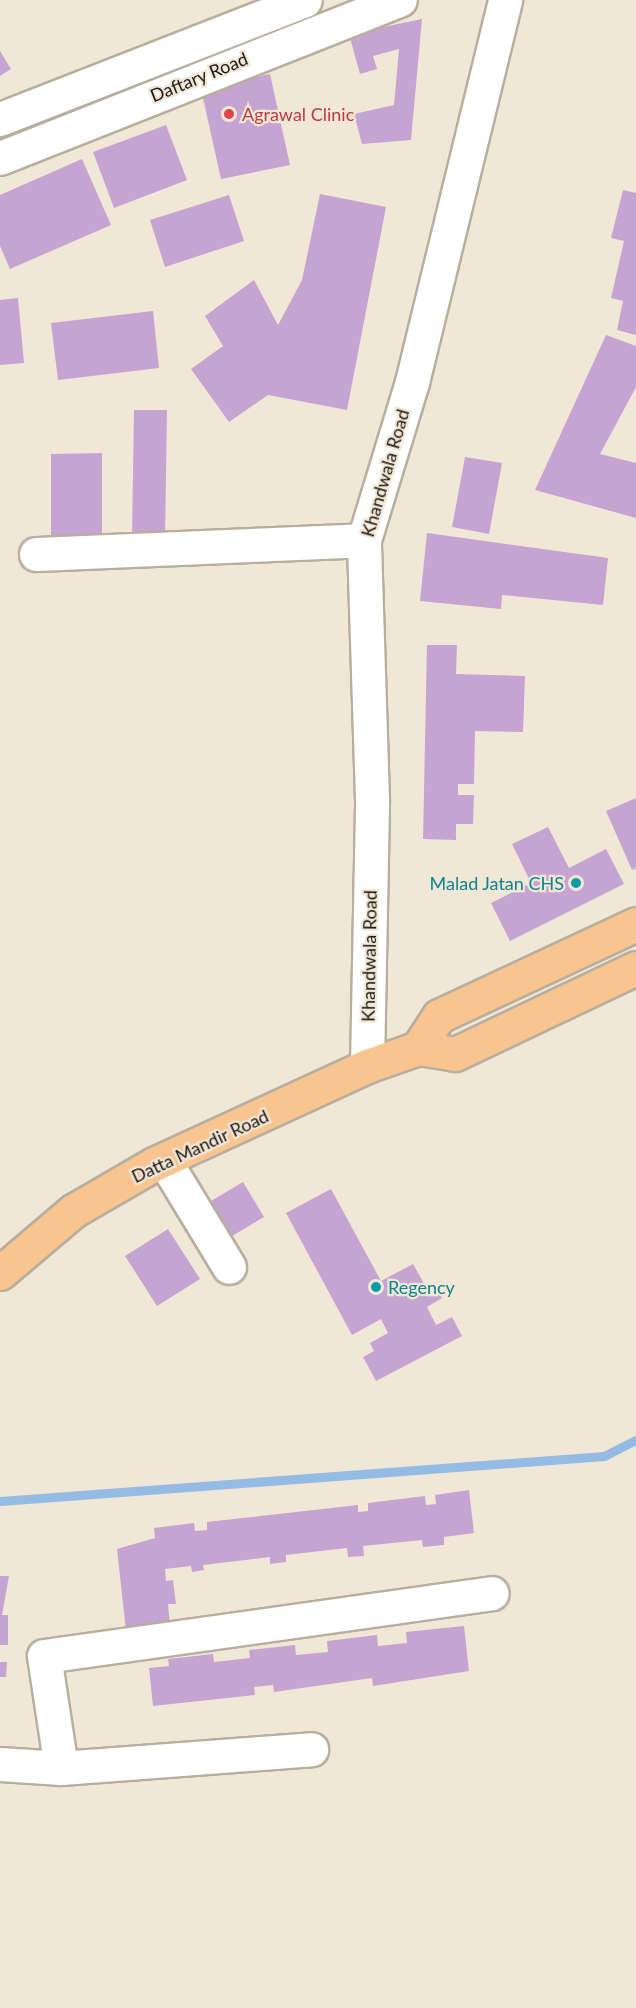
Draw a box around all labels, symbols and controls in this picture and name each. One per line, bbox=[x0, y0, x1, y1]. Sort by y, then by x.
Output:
street label: Daftary Road bbox=[147, 48, 251, 106]
place label: Agrawal Clinic bbox=[242, 103, 354, 125]
marker: Agrawal Clinic bbox=[220, 105, 238, 123]
street label: Khandwala Road bbox=[356, 407, 414, 539]
place label: Malad Jatan CHS bbox=[429, 872, 564, 894]
marker: Malad Jatan CHS bbox=[569, 876, 583, 890]
street label: Khandwala Road bbox=[357, 890, 381, 1022]
street label: Datta Mandir Road bbox=[128, 1105, 272, 1187]
place label: Regency bbox=[388, 1276, 455, 1298]
marker: Regency bbox=[369, 1280, 383, 1294]

